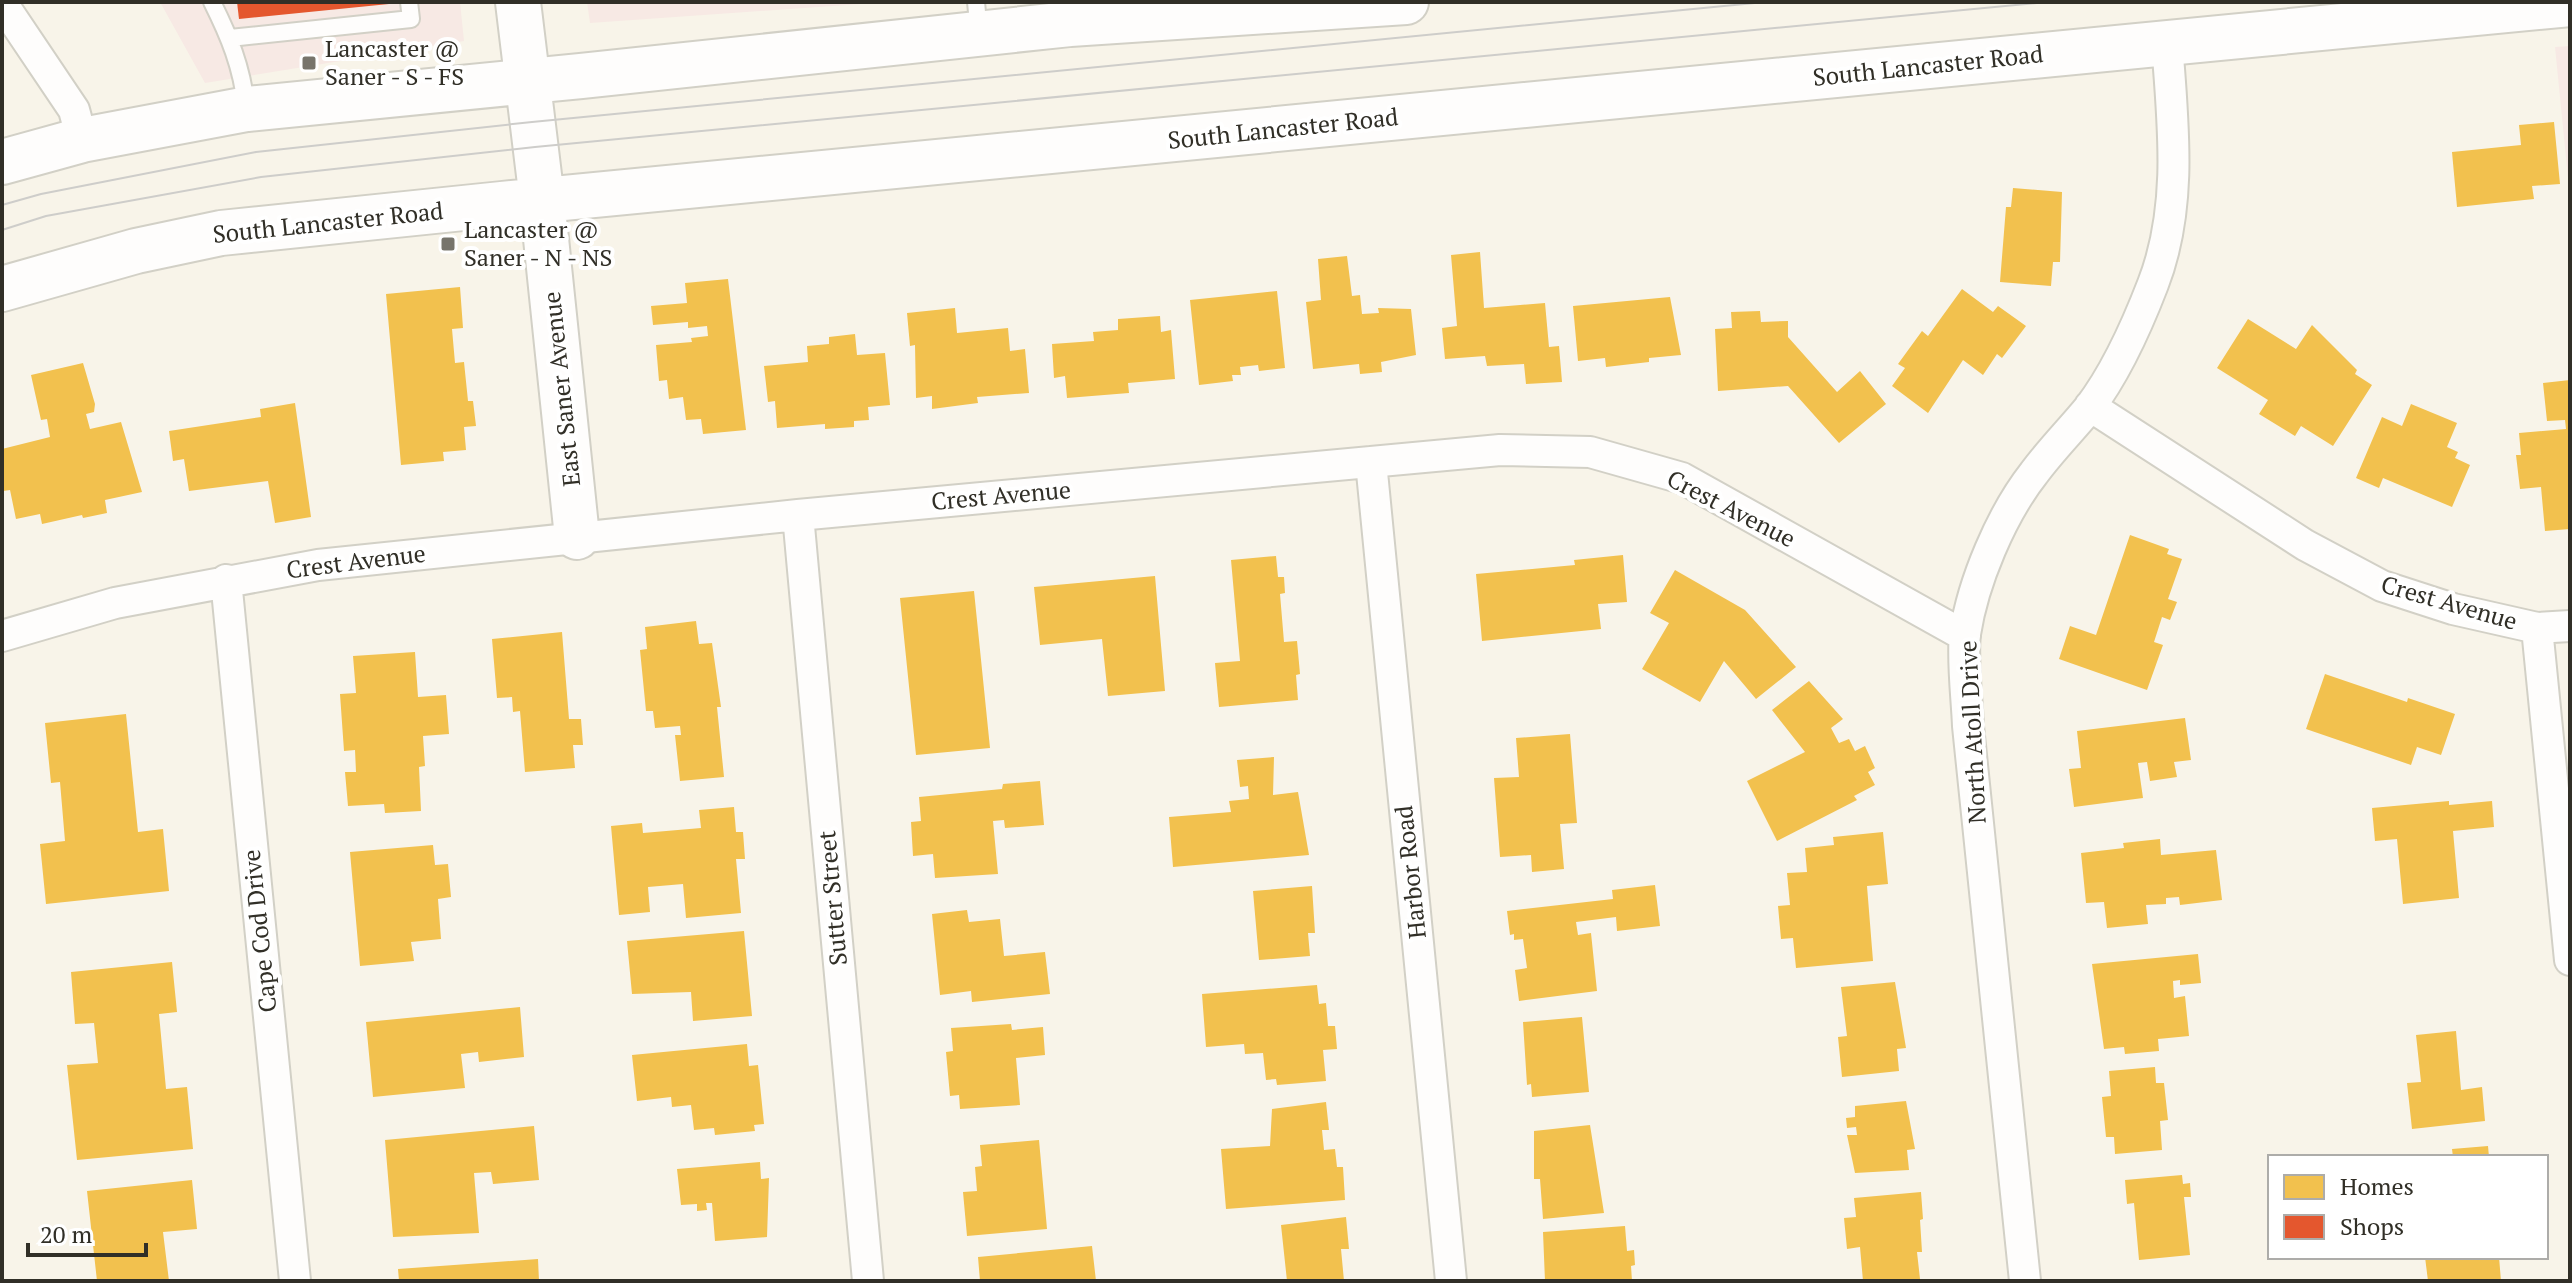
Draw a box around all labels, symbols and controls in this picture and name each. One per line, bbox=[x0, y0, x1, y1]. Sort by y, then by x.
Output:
place label: Lancaster @ Saner - S - FS bbox=[325, 32, 464, 92]
street label: South Lancaster Road bbox=[1811, 37, 2045, 93]
marker: Lancaster @ Saner - S - FS bbox=[300, 54, 318, 72]
street label: South Lancaster Road bbox=[1166, 100, 1400, 156]
street label: South Lancaster Road bbox=[211, 194, 445, 250]
place label: Lancaster @ Saner - N - NS bbox=[464, 213, 612, 273]
marker: Lancaster @ Saner - N - NS bbox=[439, 235, 457, 253]
street label: East Saner Avenue bbox=[535, 290, 587, 488]
street label: Crest Avenue bbox=[1662, 462, 1801, 554]
street label: Crest Avenue bbox=[930, 473, 1072, 517]
street label: Crest Avenue bbox=[284, 537, 427, 585]
street label: Crest Avenue bbox=[2378, 567, 2521, 637]
street label: North Atoll Drive bbox=[1951, 640, 1993, 824]
street label: Harbor Road bbox=[1387, 804, 1433, 940]
street label: Sutter Street bbox=[810, 829, 854, 967]
street label: Cape Cod Drive bbox=[235, 848, 283, 1014]
legend bbox=[2268, 1155, 2548, 1259]
text: Homes bbox=[2340, 1170, 2414, 1202]
scale bar bbox=[28, 1207, 146, 1257]
text: Shops bbox=[2340, 1210, 2404, 1242]
text: 20 m bbox=[40, 1218, 92, 1250]

